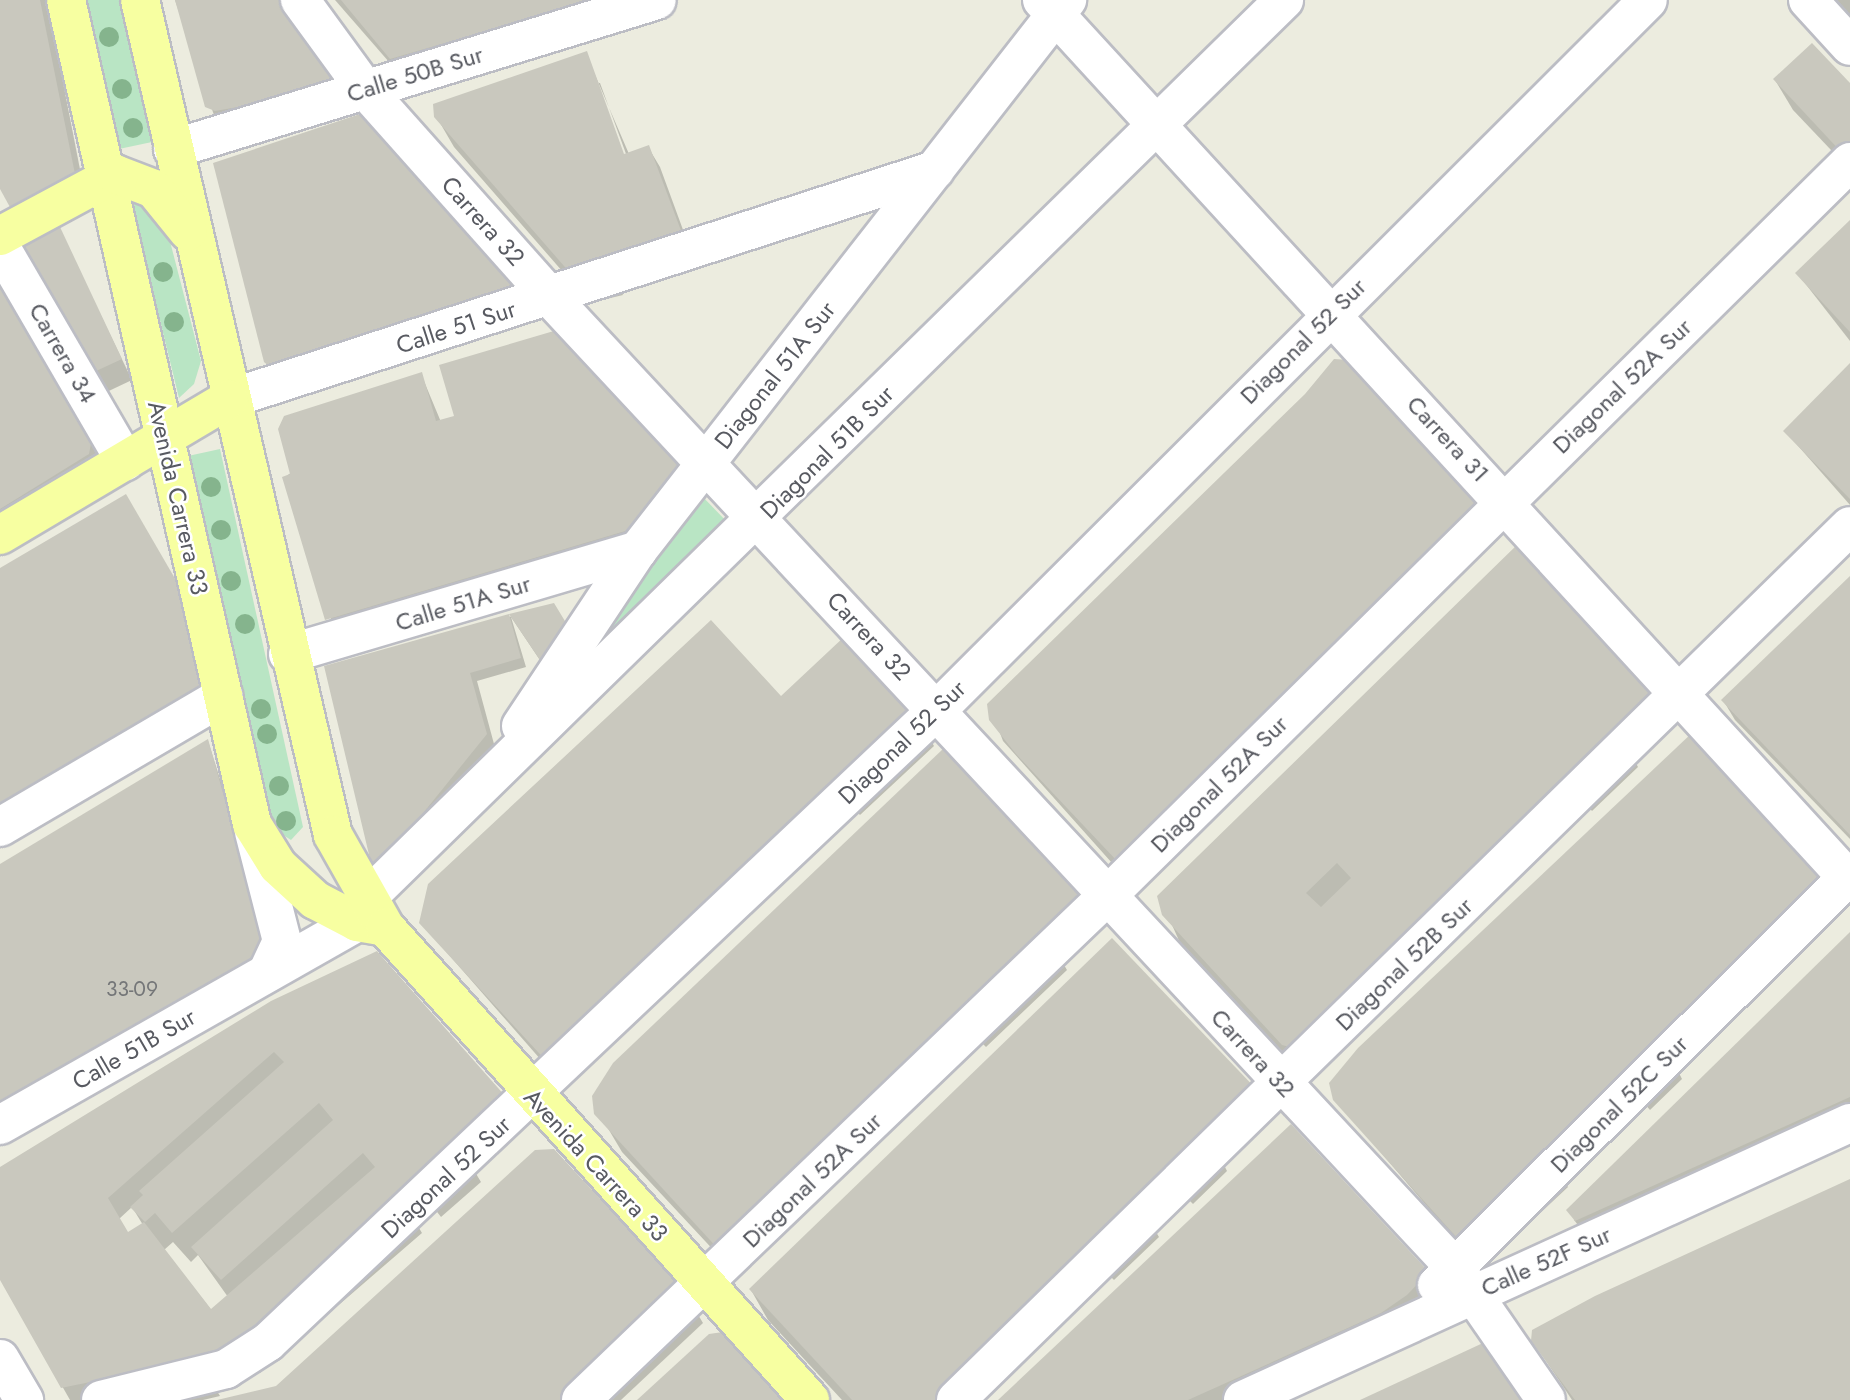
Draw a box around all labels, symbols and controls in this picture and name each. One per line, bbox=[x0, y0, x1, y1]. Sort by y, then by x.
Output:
street label: Calle 50B Sur bbox=[343, 40, 487, 108]
street label: Carrera 32 bbox=[435, 170, 531, 272]
street label: Diagonal 52 Sur bbox=[1234, 272, 1372, 410]
street label: Calle 51 Sur bbox=[393, 294, 519, 360]
street label: Diagonal 51A Sur bbox=[709, 296, 841, 454]
street label: Carrera 34 bbox=[23, 298, 103, 408]
street label: Diagonal 52A Sur bbox=[1547, 312, 1697, 460]
street label: Diagonal 51B Sur bbox=[754, 379, 900, 525]
street label: Carrera 31 bbox=[1401, 390, 1495, 488]
street label: Avenida Carrera 33 bbox=[142, 398, 214, 598]
street label: Calle 51A Sur bbox=[392, 569, 534, 637]
street label: Carrera 32 bbox=[821, 586, 917, 686]
street label: Diagonal 52 Sur bbox=[832, 674, 972, 810]
street label: Diagonal 52A Sur bbox=[1144, 709, 1294, 859]
street label: Diagonal 52B Sur bbox=[1329, 891, 1479, 1037]
house number: 33-09 bbox=[106, 976, 158, 1002]
street label: Calle 51B Sur bbox=[67, 1002, 201, 1096]
street label: Carrera 32 bbox=[1205, 1003, 1301, 1103]
street label: Diagonal 52C Sur bbox=[1544, 1029, 1694, 1179]
street label: Avenida Carrera 33 bbox=[518, 1083, 674, 1247]
street label: Diagonal 52A Sur bbox=[737, 1106, 887, 1254]
street label: Diagonal 52 Sur bbox=[375, 1110, 517, 1244]
street label: Calle 52F Sur bbox=[1477, 1220, 1615, 1302]

